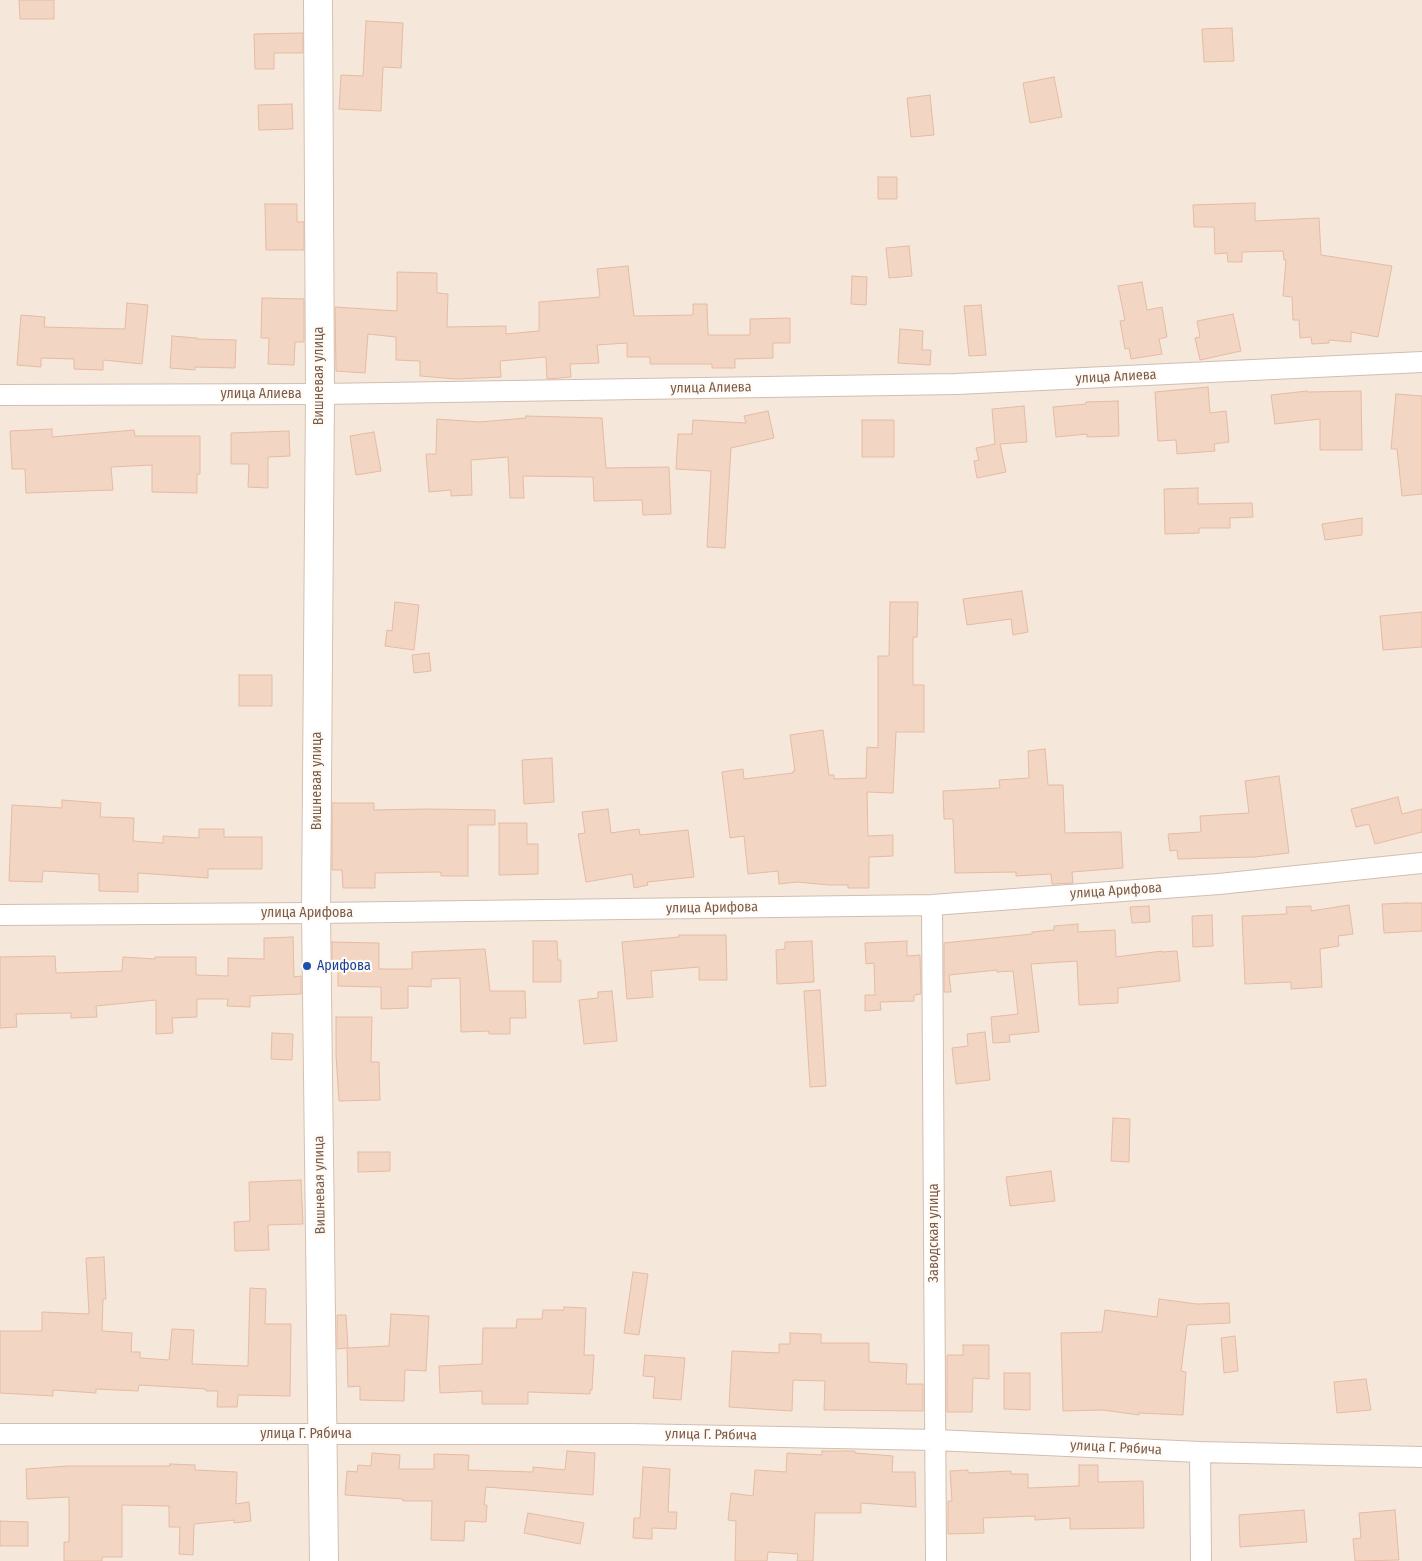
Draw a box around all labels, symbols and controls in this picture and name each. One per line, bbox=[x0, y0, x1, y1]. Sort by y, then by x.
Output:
street label: Вишневая улица bbox=[311, 327, 327, 425]
street label: улица Алиева bbox=[1075, 366, 1157, 388]
street label: улица Алиева bbox=[670, 379, 752, 397]
street label: улица Алиева bbox=[220, 386, 302, 402]
street label: Вишневая улица bbox=[309, 732, 325, 830]
street label: улица Арифова bbox=[1069, 879, 1163, 903]
street label: улица Арифова bbox=[666, 899, 758, 917]
street label: улица Арифова bbox=[261, 905, 353, 921]
place label: Арифова bbox=[317, 958, 371, 974]
marker: Арифова bbox=[301, 960, 313, 972]
street label: Вишневая улица bbox=[311, 1136, 329, 1234]
street label: Заводская улица bbox=[926, 1183, 942, 1283]
street label: улица Г. Рябича bbox=[260, 1426, 352, 1442]
street label: улица Г. Рябича bbox=[665, 1426, 757, 1444]
street label: улица Г. Рябича bbox=[1070, 1437, 1162, 1459]

